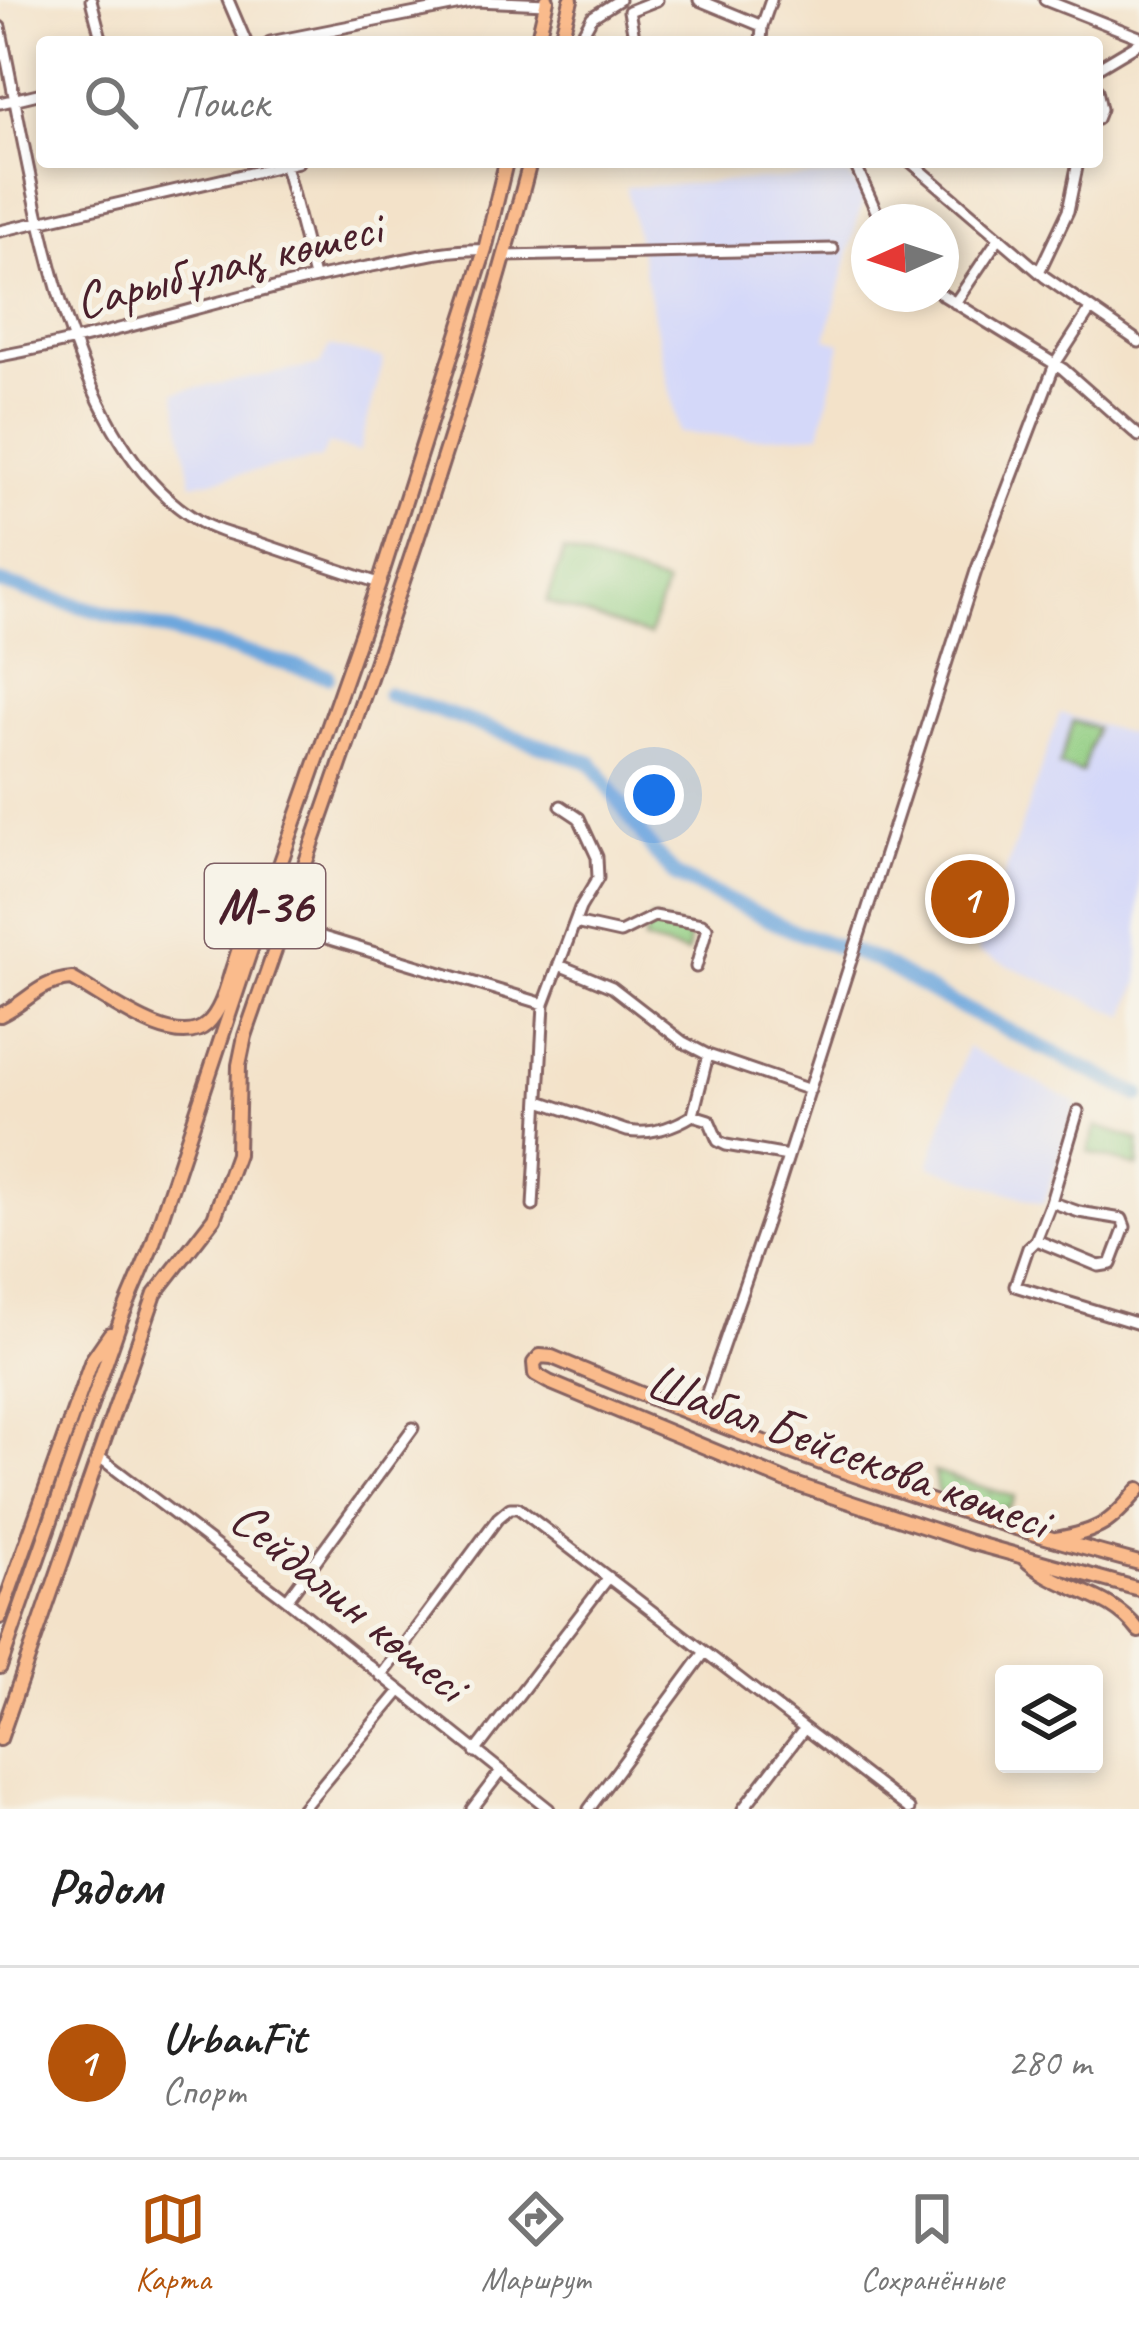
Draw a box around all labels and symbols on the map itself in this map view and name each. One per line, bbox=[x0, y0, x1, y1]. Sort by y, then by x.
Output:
street label: Сарыбұлақ көшесі bbox=[68, 194, 393, 333]
north arrow bbox=[851, 204, 959, 312]
your location bbox=[624, 765, 684, 825]
pin: 1 bbox=[931, 854, 1009, 944]
road number: M-36 bbox=[205, 864, 325, 948]
street label: Шабал Бейсекова көшесі bbox=[638, 1349, 1063, 1555]
street label: Сейдалин көшесі bbox=[218, 1486, 484, 1719]

